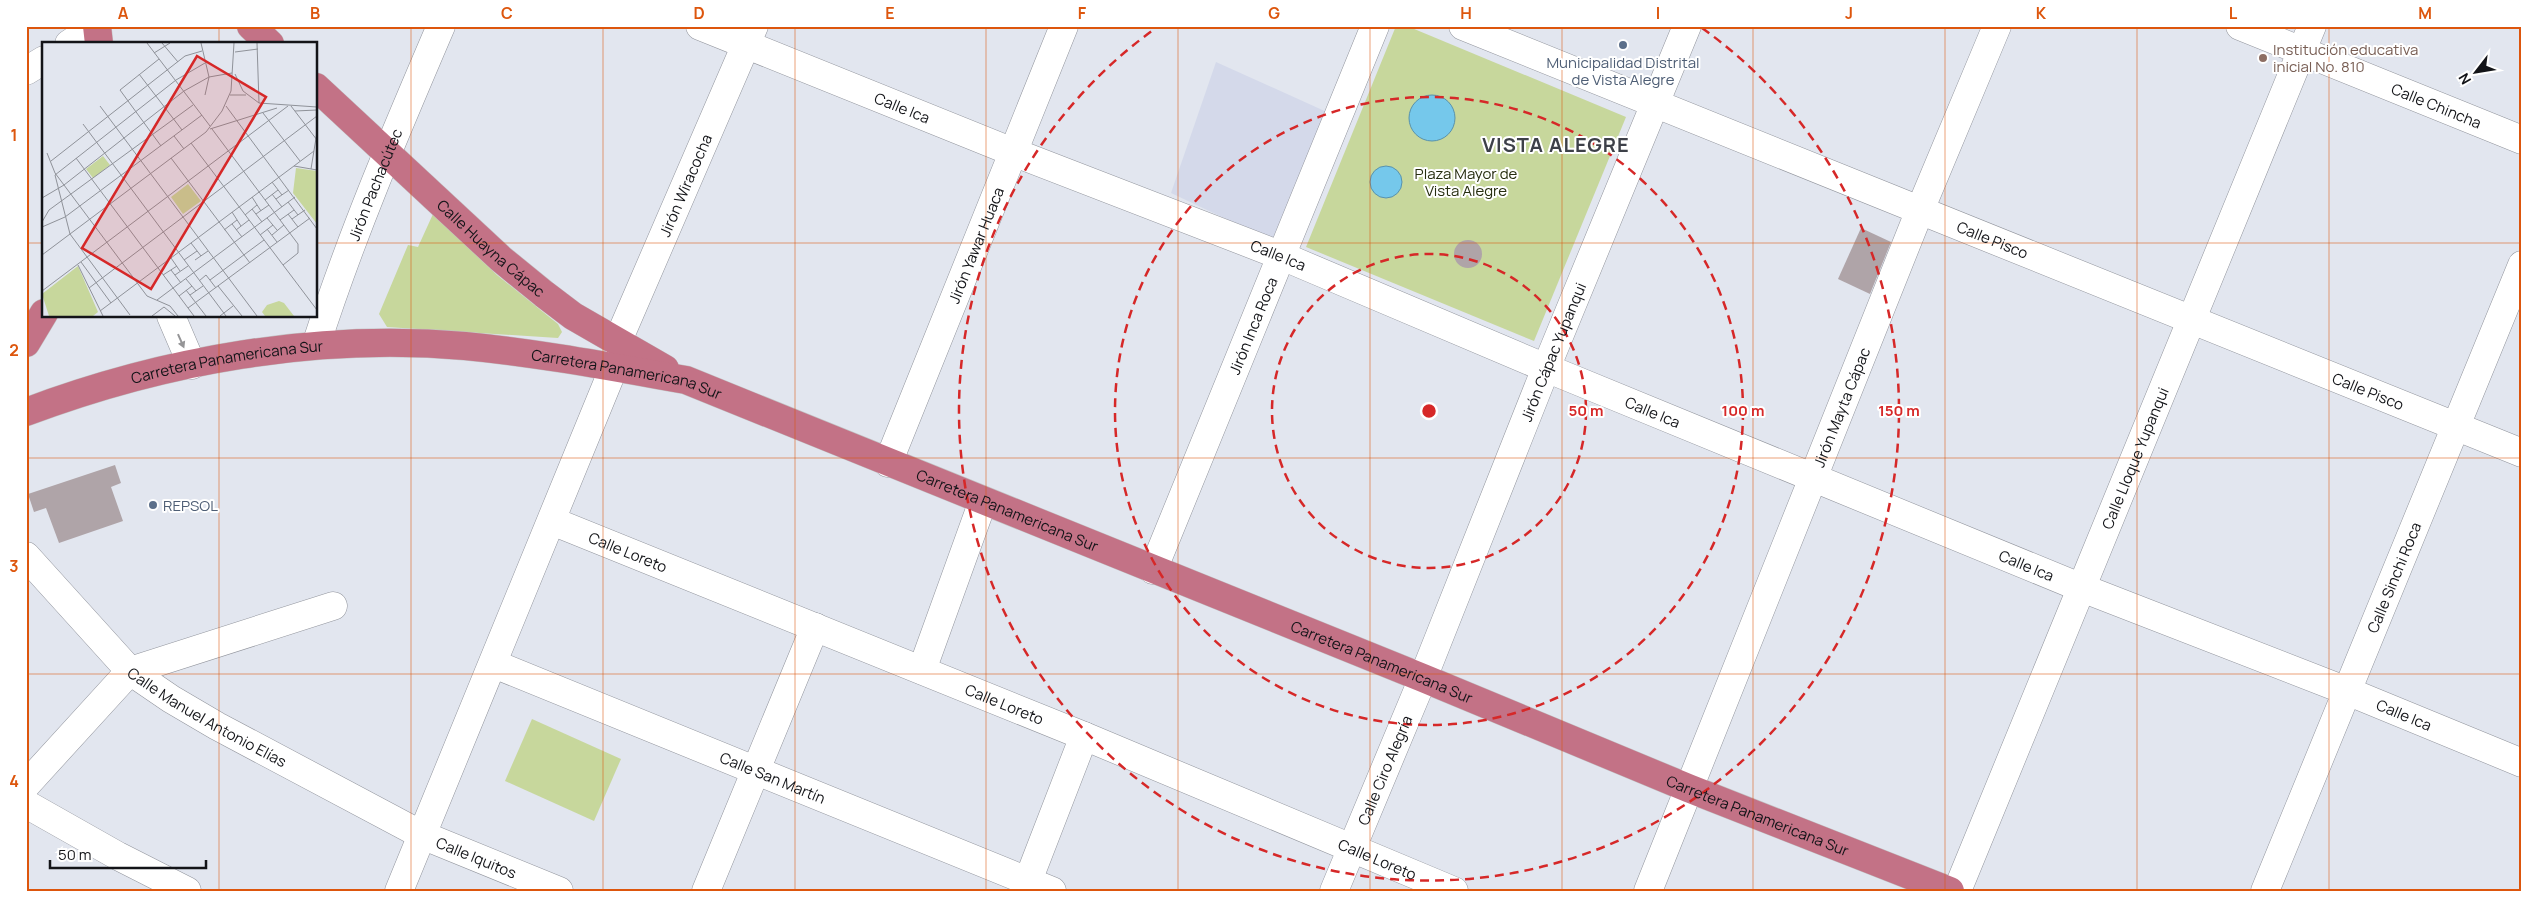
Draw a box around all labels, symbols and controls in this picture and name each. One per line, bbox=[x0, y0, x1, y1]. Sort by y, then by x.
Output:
text: A bbox=[118, 2, 129, 24]
text: B bbox=[310, 2, 320, 24]
text: C bbox=[501, 2, 513, 24]
text: D bbox=[693, 2, 705, 24]
text: E bbox=[885, 2, 895, 24]
text: F bbox=[1078, 2, 1087, 24]
text: G bbox=[1268, 2, 1280, 24]
text: H bbox=[1460, 2, 1472, 24]
text: I bbox=[1656, 2, 1660, 24]
text: J bbox=[1845, 2, 1853, 24]
text: K bbox=[2036, 2, 2047, 24]
text: L bbox=[2229, 2, 2238, 24]
text: M bbox=[2418, 2, 2432, 24]
marker: Municipalidad Distrital de Vista Alegre bbox=[1617, 39, 1629, 51]
place label: Institución educativa inicial No. 810 bbox=[2273, 39, 2418, 77]
inset map bbox=[42, 42, 318, 318]
north arrow bbox=[2450, 48, 2500, 98]
place label: Municipalidad Distrital de Vista Alegre bbox=[1546, 52, 1700, 90]
marker: Institución educativa inicial No. 810 bbox=[2257, 52, 2269, 64]
text: N bbox=[2454, 70, 2475, 88]
street label: Calle Chincha bbox=[2388, 78, 2485, 133]
street label: Calle Ica bbox=[871, 87, 933, 128]
text: 1 bbox=[10, 124, 18, 146]
street label: Jirón Pachacútec bbox=[343, 125, 407, 244]
street label: Jirón Wiracocha bbox=[654, 131, 717, 240]
district label: VISTA ALEGRE bbox=[1482, 131, 1630, 158]
park label: Plaza Mayor de Vista Alegre bbox=[1415, 163, 1518, 201]
street label: Jirón Yawar Huaca bbox=[943, 184, 1009, 306]
street label: Calle Huayna Cápac bbox=[433, 194, 550, 301]
street label: Calle Pisco bbox=[1954, 216, 2032, 263]
street label: Calle Ica bbox=[1248, 234, 1309, 276]
street label: Jirón Inca Roca bbox=[1223, 274, 1282, 377]
street label: Jirón Cápac Yupanqui bbox=[1515, 279, 1591, 424]
one-way arrow bbox=[178, 334, 186, 348]
street label: Carretera Panamericana Sur bbox=[129, 335, 324, 388]
text: 2 bbox=[9, 339, 19, 361]
street label: Carretera Panamericana Sur bbox=[530, 344, 726, 404]
street label: Jirón Mayta Cápac bbox=[1808, 344, 1875, 470]
street label: Calle Pisco bbox=[2329, 367, 2407, 415]
street label: Calle Lloque Yupanqui bbox=[2096, 384, 2173, 532]
street label: Calle Ica bbox=[1622, 391, 1684, 433]
text: 50 m bbox=[1568, 400, 1604, 421]
text: 100 m bbox=[1722, 400, 1764, 421]
text: 150 m bbox=[1878, 400, 1920, 421]
centre of rings bbox=[1420, 402, 1438, 420]
street label: Carretera Panamericana Sur bbox=[913, 464, 1102, 556]
place label: REPSOL bbox=[163, 495, 218, 516]
marker: REPSOL bbox=[147, 499, 159, 511]
street label: Calle Sinchi Roca bbox=[2362, 519, 2426, 636]
street label: Calle Loreto bbox=[586, 526, 671, 577]
street label: Calle Ica bbox=[1996, 544, 2057, 586]
text: 3 bbox=[9, 555, 19, 577]
street label: Carretera Panamericana Sur bbox=[1288, 615, 1477, 708]
street label: Calle Manuel Antonio Elías bbox=[124, 662, 290, 772]
street label: Calle Loreto bbox=[962, 679, 1047, 729]
street label: Calle Ica bbox=[2373, 694, 2435, 735]
street label: Calle Ciro Alegría bbox=[1352, 712, 1417, 828]
street label: Calle San Martín bbox=[717, 747, 829, 808]
text: 4 bbox=[9, 770, 19, 792]
street label: Carretera Panamericana Sur bbox=[1663, 770, 1853, 861]
street label: Calle Iquitos bbox=[433, 831, 520, 883]
street label: Calle Loreto bbox=[1335, 833, 1420, 885]
scale bar bbox=[50, 837, 206, 869]
text: 50 m bbox=[58, 844, 92, 865]

